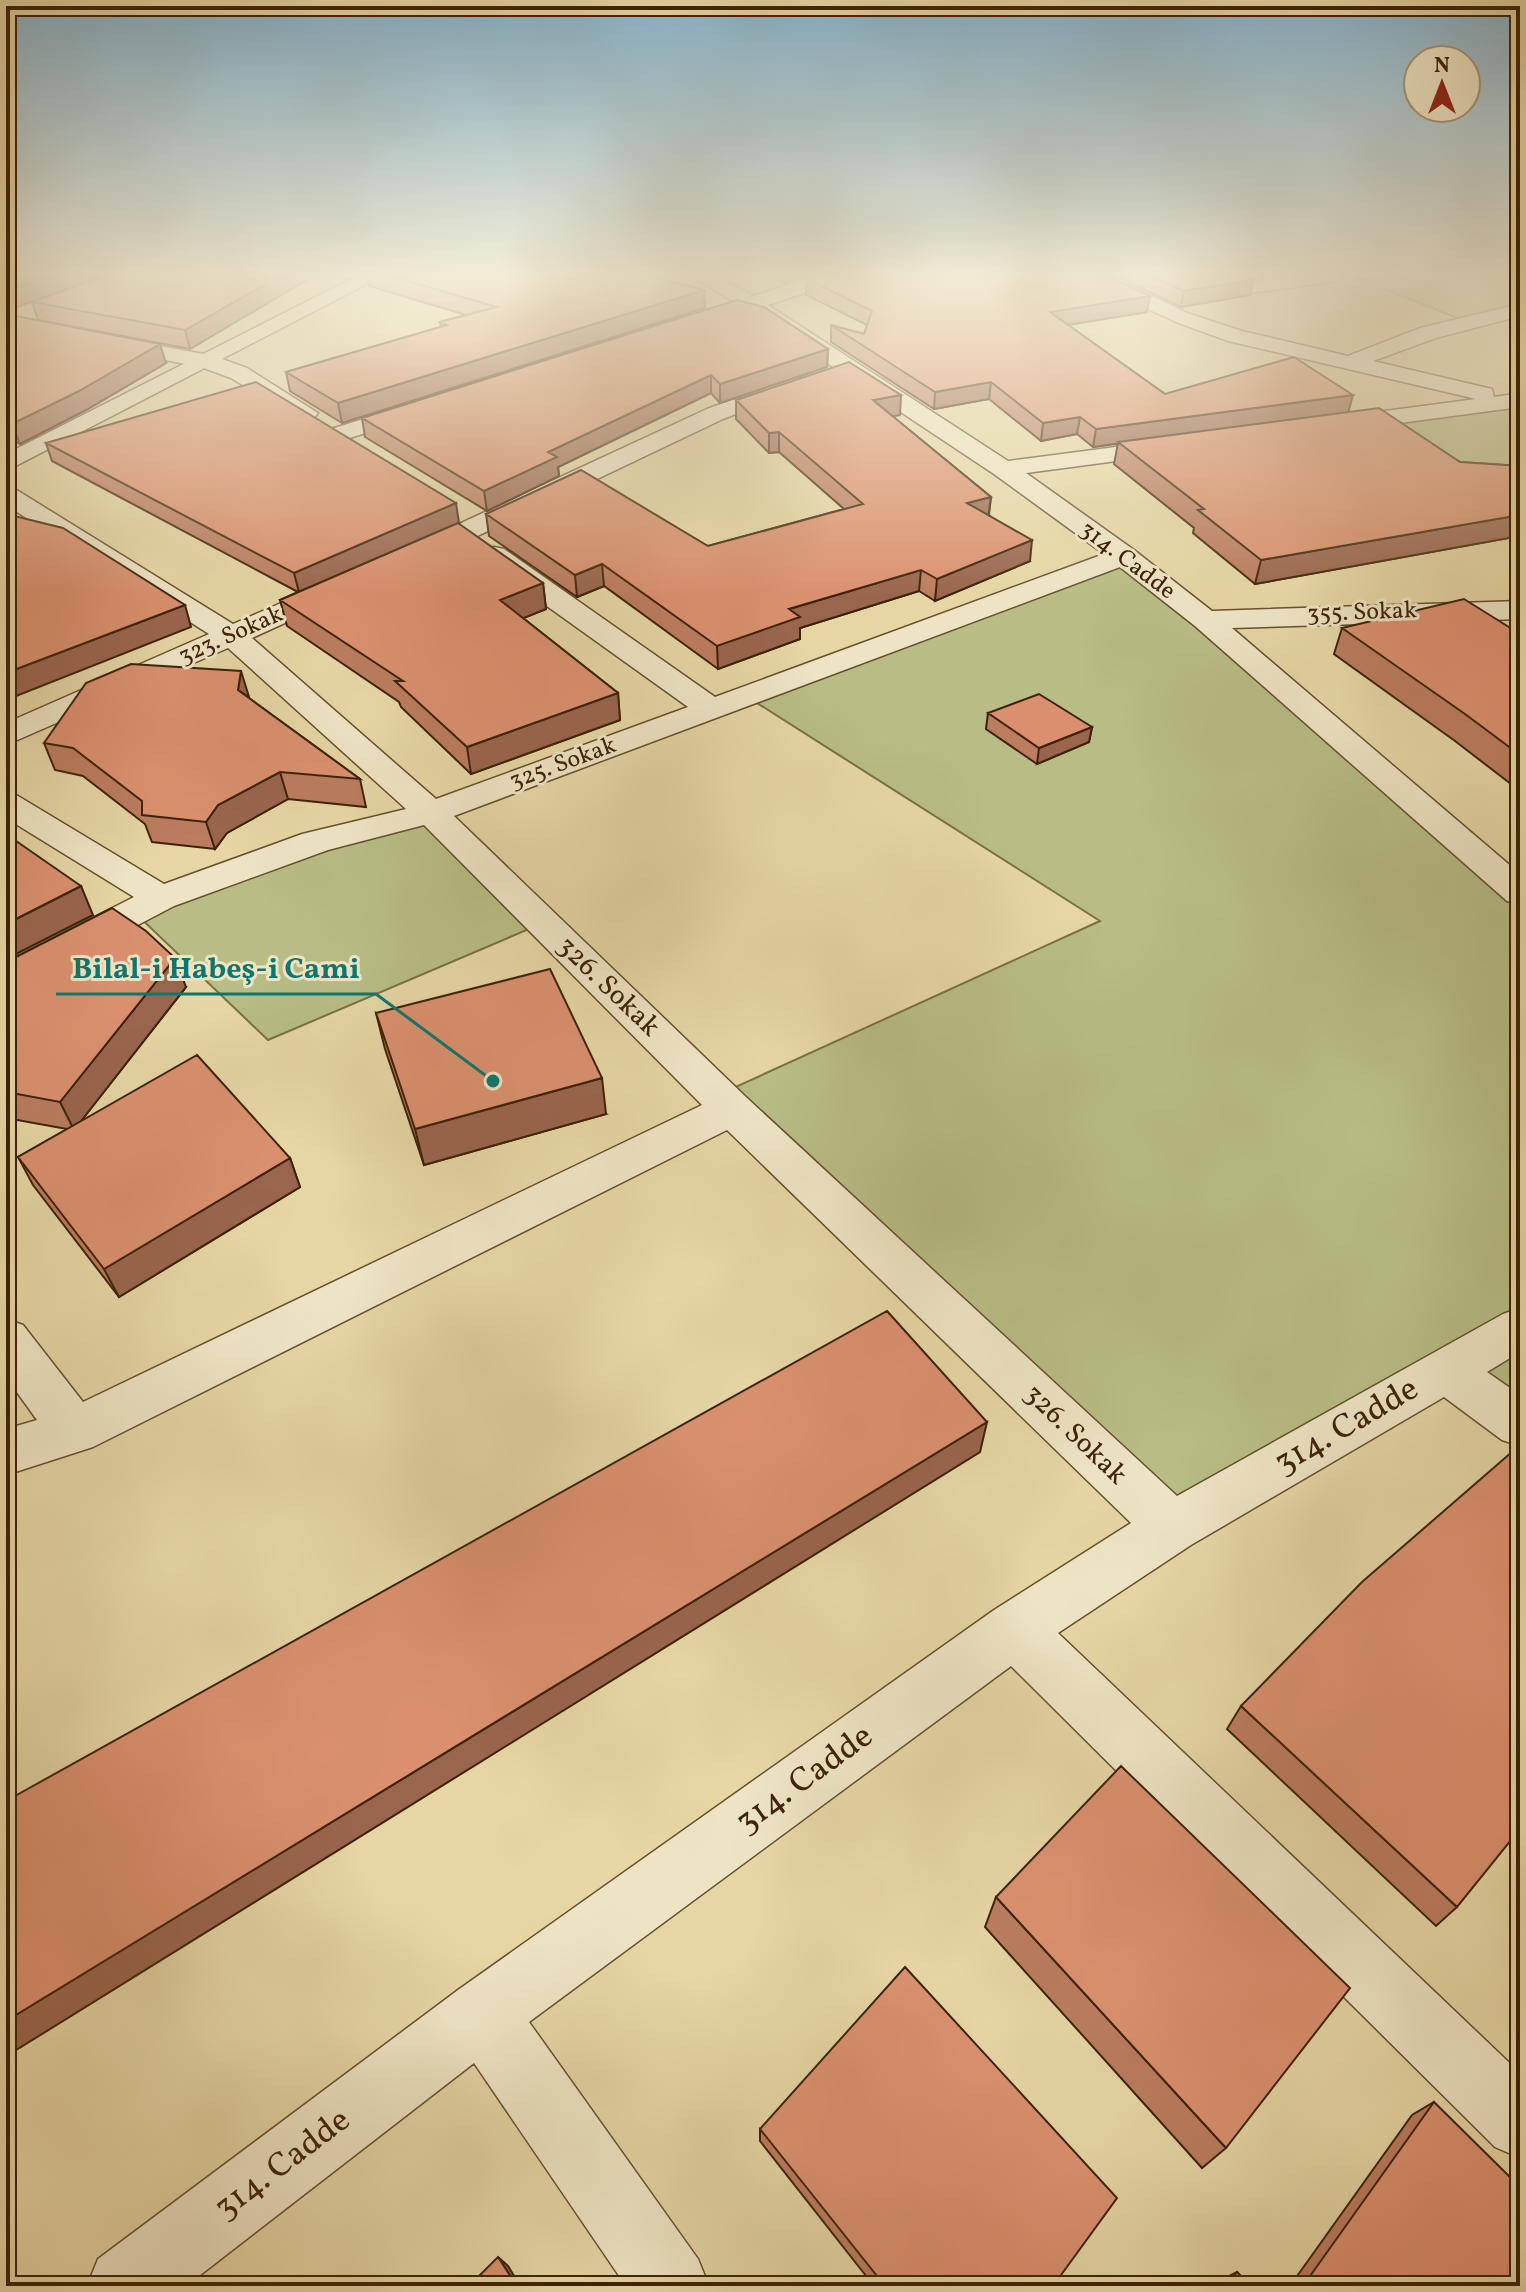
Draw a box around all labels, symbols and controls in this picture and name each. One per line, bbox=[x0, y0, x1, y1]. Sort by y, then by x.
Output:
north arrow bbox=[1402, 44, 1482, 124]
text: N bbox=[1434, 51, 1450, 82]
street label: 314. Cadde bbox=[1072, 514, 1182, 608]
street label: 355. Sokak bbox=[1307, 594, 1417, 632]
street label: 323. Sokak bbox=[173, 598, 289, 674]
street label: 325. Sokak bbox=[505, 729, 621, 799]
street label: 326. Sokak bbox=[548, 928, 668, 1046]
callout: Bilal-i Habeş-i Cami bbox=[56, 940, 376, 994]
text: Bilal-i Habeş-i Cami bbox=[72, 949, 360, 991]
street label: 314. Cadde bbox=[1266, 1367, 1428, 1487]
street label: 326. Sokak bbox=[1015, 1376, 1135, 1494]
street label: 314. Cadde bbox=[727, 1714, 883, 1846]
street label: 314. Cadde bbox=[205, 2098, 361, 2232]

